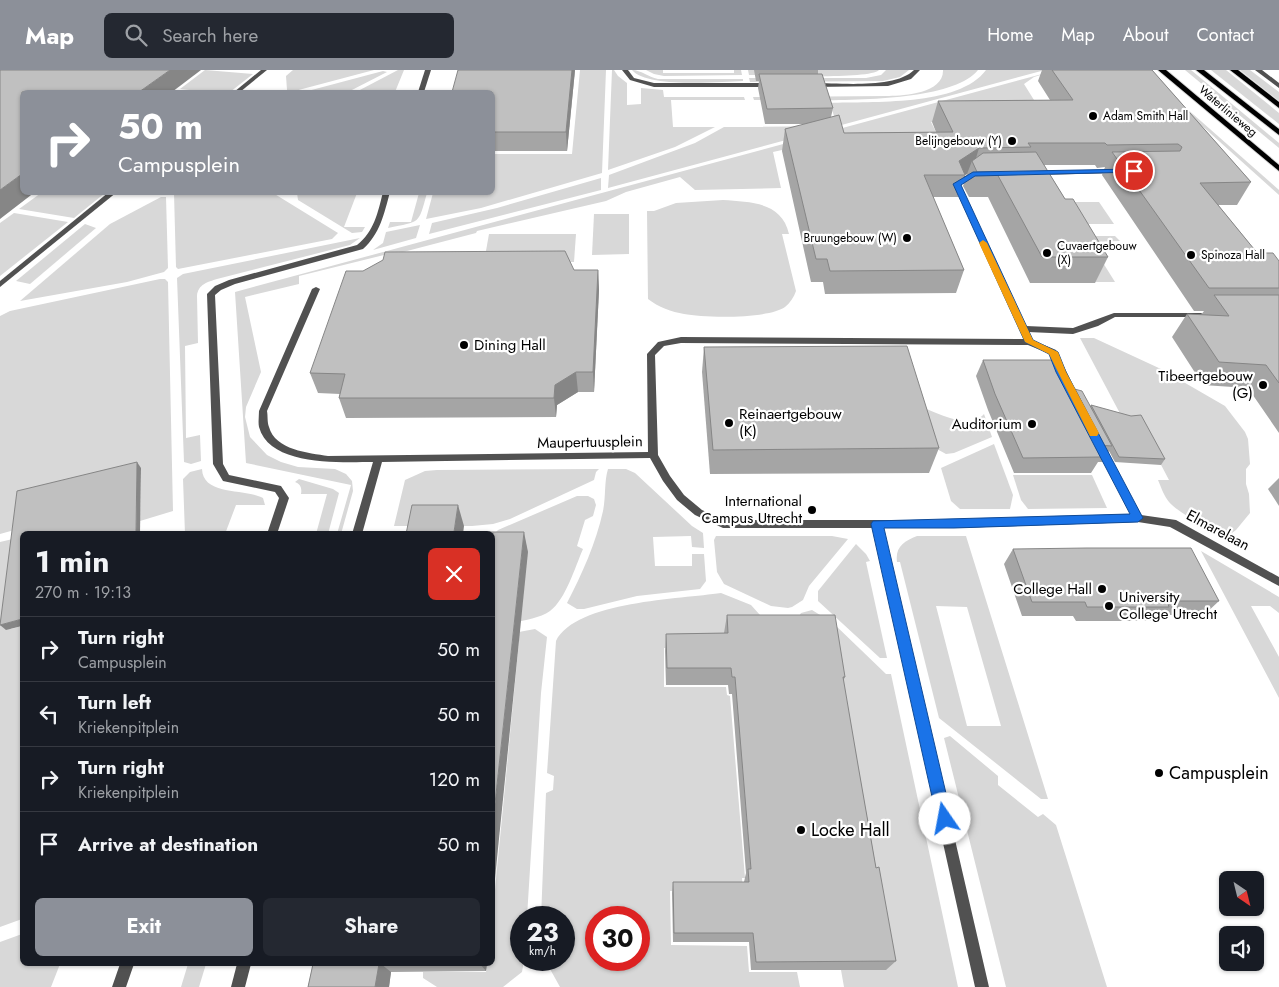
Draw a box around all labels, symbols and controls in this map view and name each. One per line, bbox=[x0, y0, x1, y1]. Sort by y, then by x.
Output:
search box bbox=[104, 13, 454, 58]
text: Map bbox=[25, 18, 74, 53]
icon: search bbox=[122, 21, 150, 49]
text: Search here bbox=[162, 22, 258, 49]
text: Home bbox=[987, 22, 1033, 48]
text: Map bbox=[1061, 22, 1095, 48]
text: About bbox=[1123, 22, 1168, 48]
text: Contact bbox=[1196, 22, 1254, 48]
street label: Waterlinieweg bbox=[1195, 81, 1261, 141]
text: 50 m bbox=[118, 102, 203, 152]
place label: Adam Smith Hall bbox=[1103, 107, 1188, 125]
icon: right bbox=[35, 110, 100, 175]
marker: Adam Smith Hall bbox=[1087, 110, 1099, 122]
place label: Belijngebouw (Y) bbox=[915, 132, 1002, 150]
marker: Belijngebouw (Y) bbox=[1006, 135, 1018, 147]
text: Campusplein bbox=[118, 148, 240, 180]
pin bbox=[1113, 150, 1155, 192]
icon: arrive bbox=[1120, 157, 1148, 185]
place label: Bruungebouw (W) bbox=[803, 229, 897, 247]
marker: Bruungebouw (W) bbox=[901, 232, 913, 244]
place label: Cuvaertgebouw (X) bbox=[1057, 237, 1137, 269]
place label: Spinoza Hall bbox=[1201, 246, 1265, 264]
marker: Cuvaertgebouw (X) bbox=[1041, 247, 1053, 259]
marker: Spinoza Hall bbox=[1185, 249, 1197, 261]
place label: Dining Hall bbox=[474, 334, 546, 356]
marker: Dining Hall bbox=[458, 339, 470, 351]
place label: Tibeertgebouw (G) bbox=[1158, 365, 1254, 404]
marker: Tibeertgebouw (G) bbox=[1257, 379, 1269, 391]
place label: Reinaertgebouw (K) bbox=[739, 403, 842, 442]
place label: Auditorium bbox=[952, 413, 1022, 435]
marker: Reinaertgebouw (K) bbox=[723, 417, 735, 429]
marker: Auditorium bbox=[1026, 418, 1038, 430]
street label: Maupertuusplein bbox=[537, 430, 643, 454]
place label: International Campus Utrecht bbox=[702, 490, 802, 529]
marker: International Campus Utrecht bbox=[806, 504, 818, 516]
street label: Elmarelaan bbox=[1182, 504, 1254, 556]
text: 1 min bbox=[35, 540, 109, 583]
button: close bbox=[428, 548, 480, 600]
place label: College Hall bbox=[1013, 578, 1092, 600]
text: 270 m · 19:13 bbox=[35, 581, 131, 604]
marker: College Hall bbox=[1096, 583, 1108, 595]
place label: University College Utrecht bbox=[1119, 586, 1218, 625]
marker: University College Utrecht bbox=[1103, 600, 1115, 612]
text: Turn right bbox=[78, 624, 164, 651]
icon: right bbox=[35, 635, 63, 663]
text: 50 m bbox=[437, 636, 480, 663]
text: Campusplein bbox=[78, 651, 167, 674]
text: Turn left bbox=[78, 689, 151, 716]
icon: left bbox=[35, 700, 63, 728]
text: 50 m bbox=[437, 701, 480, 728]
text: Kriekenpitplein bbox=[78, 716, 179, 739]
text: Turn right bbox=[78, 754, 164, 781]
place label: Campusplein bbox=[1169, 760, 1269, 786]
icon: right bbox=[35, 765, 63, 793]
text: 120 m bbox=[429, 766, 480, 793]
marker: Campusplein bbox=[1153, 767, 1165, 779]
text: Kriekenpitplein bbox=[78, 781, 179, 804]
position arrow bbox=[918, 792, 970, 844]
place label: Locke Hall bbox=[811, 817, 890, 843]
marker: Locke Hall bbox=[795, 824, 807, 836]
icon: arrive bbox=[35, 830, 63, 858]
text: Arrive at destination bbox=[78, 831, 258, 858]
text: 50 m bbox=[437, 831, 480, 858]
north arrow bbox=[1219, 871, 1264, 916]
map controls bbox=[1219, 871, 1264, 971]
button: Exit bbox=[35, 898, 253, 956]
button: Share bbox=[263, 898, 480, 956]
speed limit sign: 30 bbox=[585, 906, 650, 971]
text: 23 bbox=[527, 914, 558, 950]
button: sound bbox=[1219, 926, 1264, 971]
text: km/h bbox=[529, 942, 556, 960]

